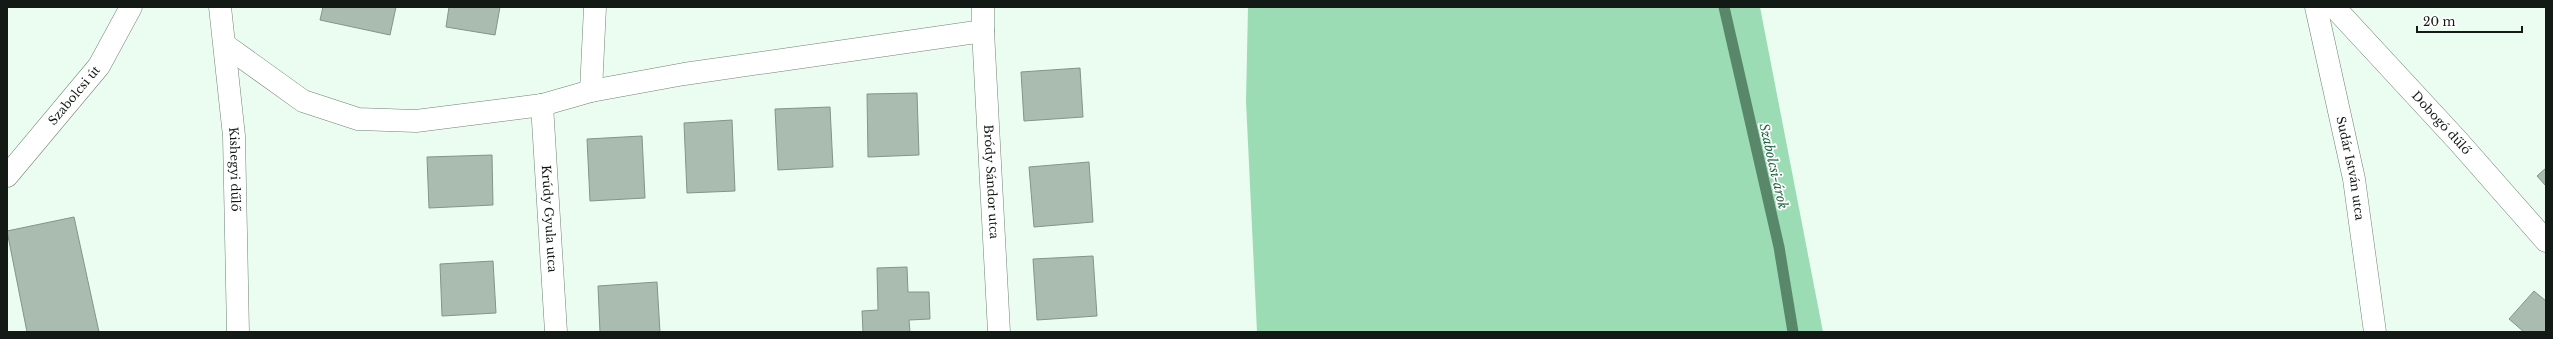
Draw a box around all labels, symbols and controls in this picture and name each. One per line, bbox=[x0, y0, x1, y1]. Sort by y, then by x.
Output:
scale bar bbox=[2417, 8, 2522, 34]
text: 20 m bbox=[2423, 14, 2455, 29]
street label: Szabolcsi út bbox=[45, 62, 103, 128]
street label: Dobogó dűlő bbox=[2409, 88, 2474, 158]
street label: Sudár István utca bbox=[2333, 115, 2368, 222]
water label: Szabolcsi-árok bbox=[1755, 122, 1792, 211]
street label: Bródy Sándor utca bbox=[981, 124, 1002, 240]
street label: Kishegyi dűlő bbox=[226, 126, 244, 212]
street label: Krúdy Gyula utca bbox=[539, 165, 560, 273]

